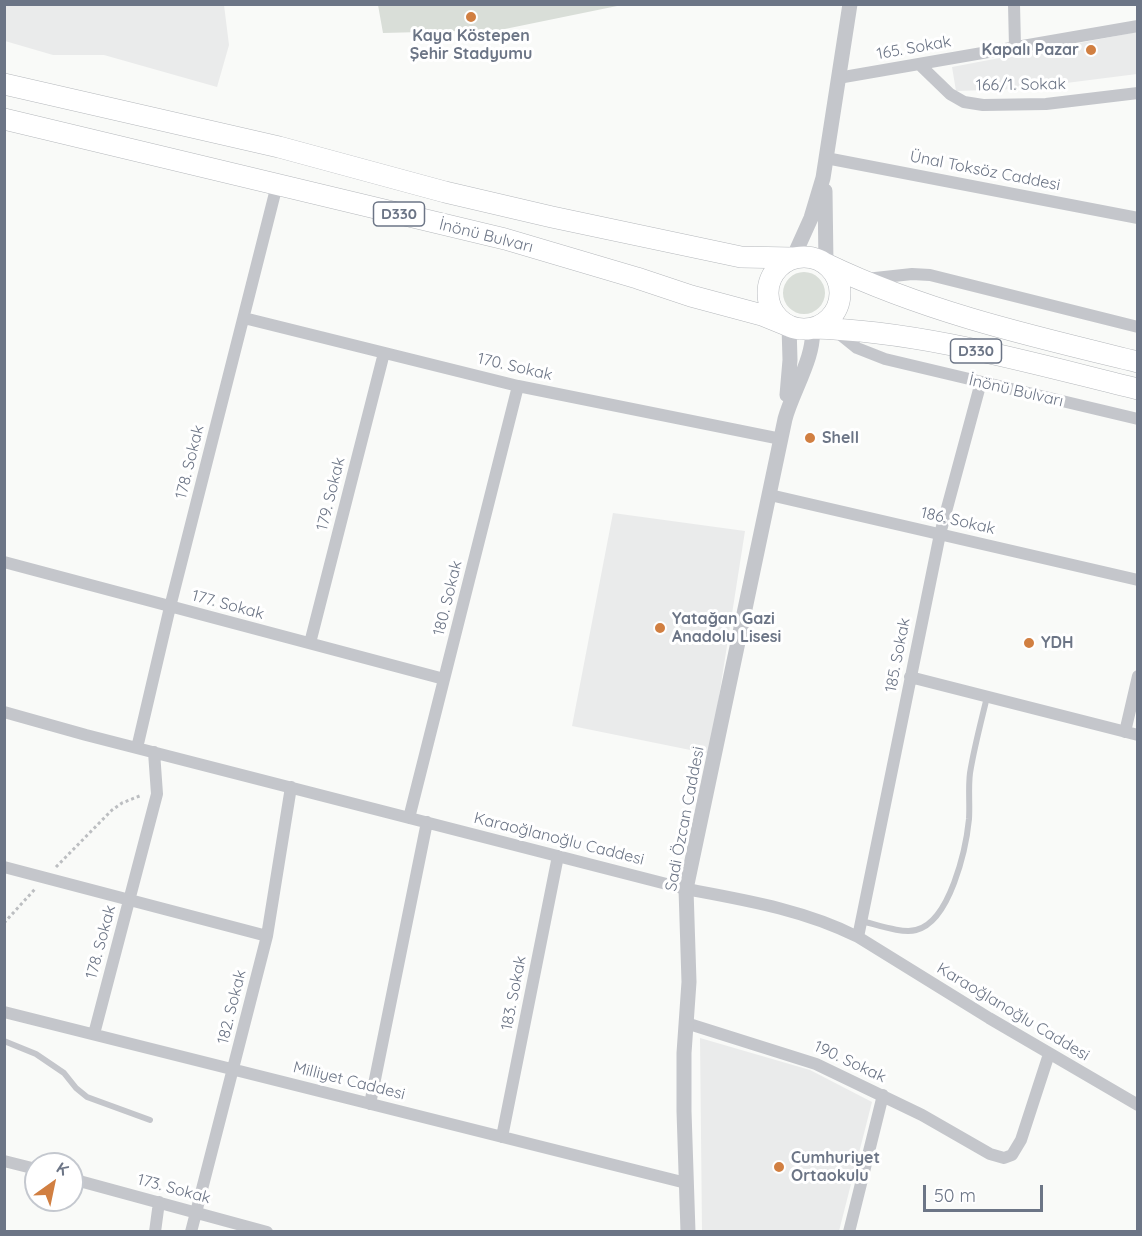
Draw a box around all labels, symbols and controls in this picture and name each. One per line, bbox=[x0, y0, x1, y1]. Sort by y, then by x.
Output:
marker: Kaya Köstepen Şehir Stadyumu bbox=[464, 10, 478, 24]
place label: Kaya Köstepen Şehir Stadyumu bbox=[410, 26, 532, 64]
street label: 165. Sokak bbox=[875, 32, 953, 64]
place label: Kapalı Pazar bbox=[981, 40, 1079, 60]
marker: Kapalı Pazar bbox=[1084, 43, 1098, 57]
street label: 166/1. Sokak bbox=[976, 75, 1066, 95]
street label: Ünal Toksöz Caddesi bbox=[908, 147, 1062, 195]
road number: D330 bbox=[374, 202, 424, 226]
street label: İnönü Bulvarı bbox=[437, 215, 535, 257]
road number: D330 bbox=[950, 339, 1002, 363]
street label: 170. Sokak bbox=[476, 349, 554, 385]
street label: İnönü Bulvarı bbox=[967, 371, 1065, 411]
street label: 178. Sokak bbox=[172, 423, 208, 501]
place label: Shell bbox=[822, 428, 859, 448]
marker: Shell bbox=[803, 431, 817, 445]
street label: 179. Sokak bbox=[313, 455, 349, 533]
street label: 186. Sokak bbox=[919, 503, 997, 539]
street label: 180. Sokak bbox=[429, 558, 467, 638]
street label: 177. Sokak bbox=[190, 586, 266, 624]
place label: Yatağan Gazi Anadolu Lisesi bbox=[672, 609, 781, 647]
street label: 185. Sokak bbox=[881, 616, 915, 694]
marker: Yatağan Gazi Anadolu Lisesi bbox=[653, 621, 667, 635]
place label: YDH bbox=[1041, 633, 1073, 653]
marker: YDH bbox=[1022, 636, 1036, 650]
street label: Sadi Özcan Caddesi bbox=[662, 745, 708, 893]
street label: Karaoğlanoğlu Caddesi bbox=[472, 809, 646, 869]
street label: 178. Sokak bbox=[82, 903, 120, 981]
street label: 183. Sokak bbox=[497, 954, 531, 1032]
street label: Karaoğlanoğlu Caddesi bbox=[933, 959, 1093, 1065]
street label: 182. Sokak bbox=[213, 968, 251, 1046]
street label: 190. Sokak bbox=[811, 1037, 889, 1087]
street label: Milliyet Caddesi bbox=[291, 1058, 407, 1104]
place label: Cumhuriyet Ortaokulu bbox=[791, 1148, 880, 1186]
north arrow bbox=[24, 1152, 84, 1212]
text: K bbox=[53, 1157, 73, 1180]
marker: Cumhuriyet Ortaokulu bbox=[772, 1160, 786, 1174]
street label: 173. Sokak bbox=[135, 1170, 213, 1208]
scale bar bbox=[926, 1173, 1046, 1211]
text: 50 m bbox=[934, 1184, 976, 1207]

